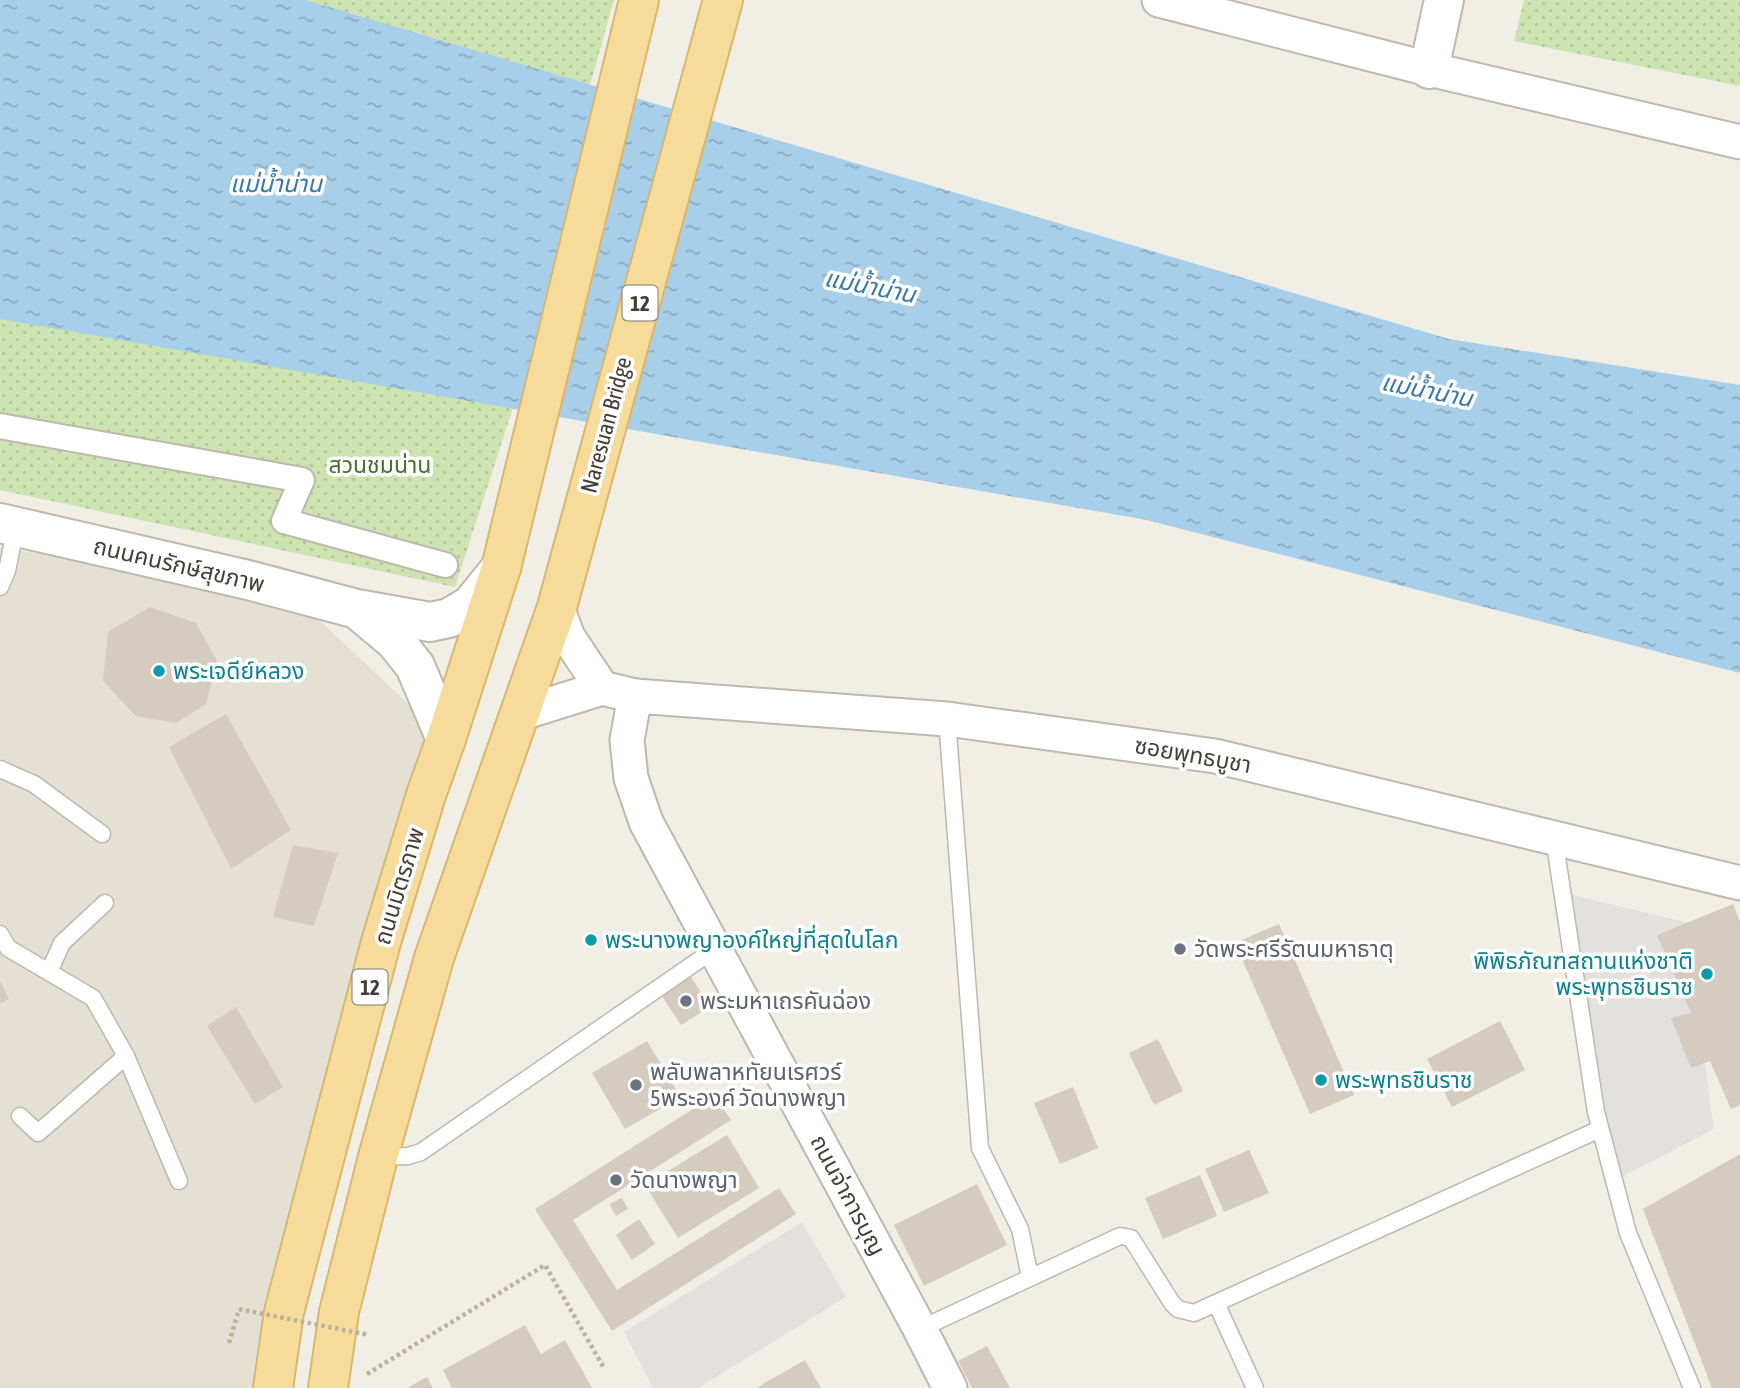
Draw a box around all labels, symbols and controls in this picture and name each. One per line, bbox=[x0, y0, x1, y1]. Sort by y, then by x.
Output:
water label: แม่น้ำน่าน bbox=[230, 167, 323, 197]
water label: แม่น้ำน่าน bbox=[822, 261, 920, 308]
road number: 12 bbox=[622, 286, 658, 320]
street label: Naresuan Bridge bbox=[575, 354, 637, 496]
water label: แม่น้ำน่าน bbox=[1379, 365, 1477, 412]
park label: สวนชมน่าน bbox=[329, 452, 431, 478]
street label: ถนนคนรักษ์สุขภาพ bbox=[91, 533, 267, 598]
place label: พระเจดีย์หลวง bbox=[173, 658, 304, 684]
marker: พระเจดีย์หลวง bbox=[151, 663, 167, 679]
street label: ซอยพุทธบูชา bbox=[1132, 732, 1253, 780]
street label: ถนนมิตรภาพ bbox=[369, 824, 429, 948]
place label: พระนางพญาองค์ใหญ่ที่สุดในโลก bbox=[605, 924, 898, 954]
marker: พระนางพญาองค์ใหญ่ที่สุดในโลก bbox=[583, 932, 599, 948]
place label: วัดพระศรีรัตนมหาธาตุ bbox=[1194, 936, 1394, 963]
marker: วัดพระศรีรัตนมหาธาตุ bbox=[1172, 941, 1188, 957]
place label: พิพิธภัณฑสถานแห่งชาติ พระพุทธชินราช bbox=[1473, 948, 1693, 1001]
marker: พิพิธภัณฑสถานแห่งชาติ พระพุทธชินราช bbox=[1699, 966, 1715, 982]
road number: 12 bbox=[352, 970, 388, 1004]
place label: พระมหาเถรคันฉ่อง bbox=[700, 988, 871, 1014]
marker: พระมหาเถรคันฉ่อง bbox=[678, 993, 694, 1009]
place label: พลับพลาหทัยนเรศวร์ 5พระองค์ วัดนางพญา bbox=[650, 1059, 846, 1111]
place label: พระพุทธชินราช bbox=[1335, 1067, 1472, 1094]
marker: พระพุทธชินราช bbox=[1313, 1072, 1329, 1088]
marker: พลับพลาหทัยนเรศวร์ 5พระองค์ วัดนางพญา bbox=[628, 1077, 644, 1093]
street label: ถนนจ่าการบุญ bbox=[804, 1130, 891, 1260]
place label: วัดนางพญา bbox=[630, 1167, 738, 1193]
marker: วัดนางพญา bbox=[608, 1172, 624, 1188]

